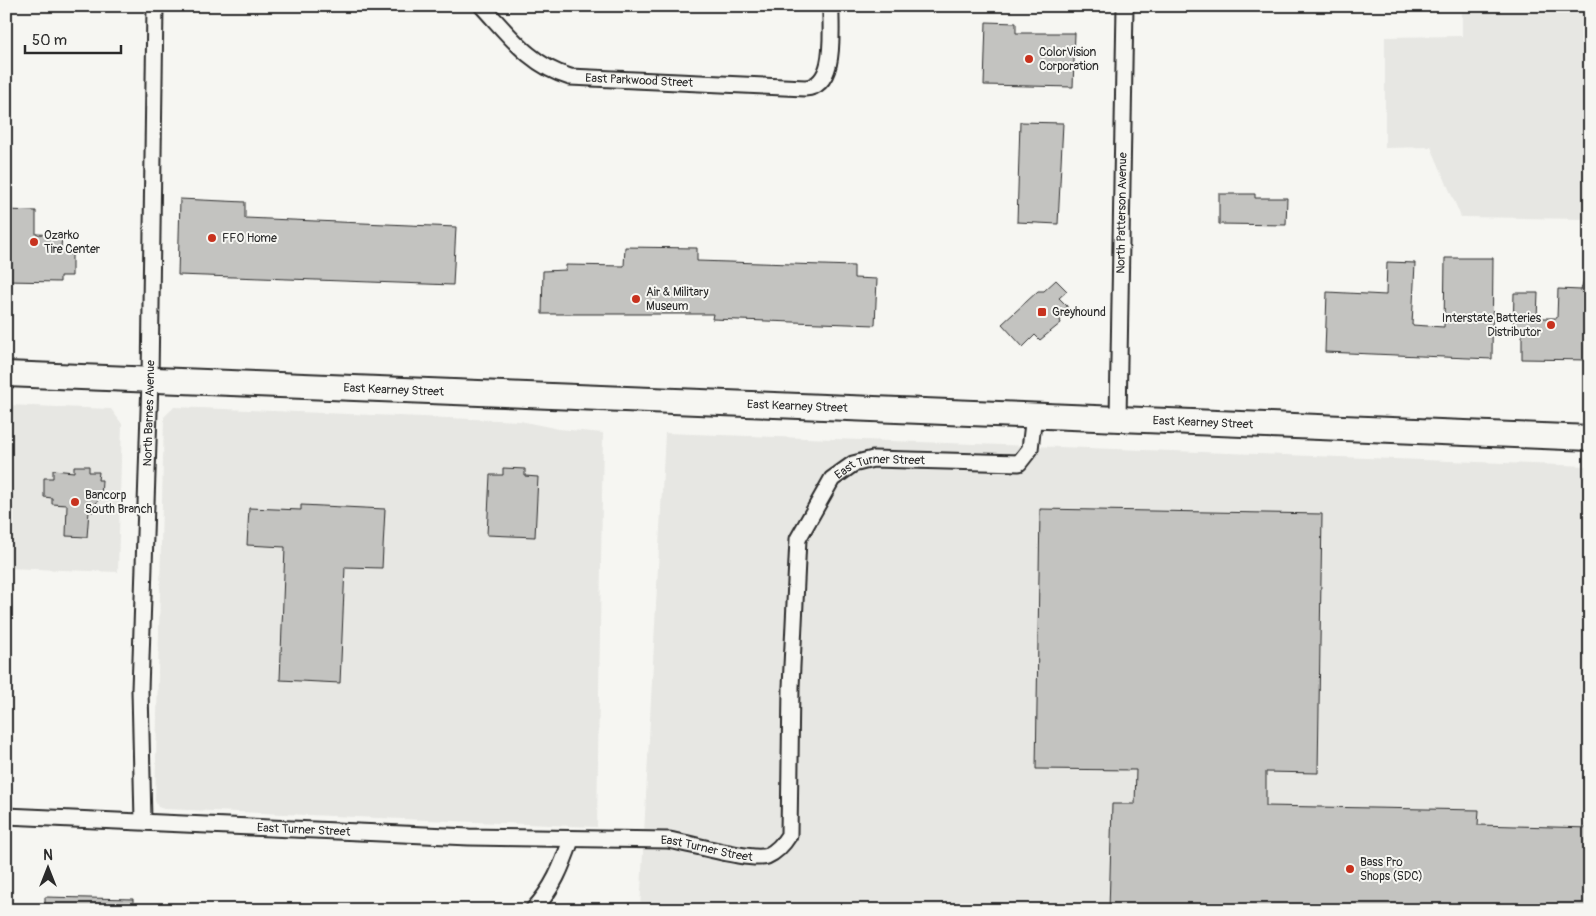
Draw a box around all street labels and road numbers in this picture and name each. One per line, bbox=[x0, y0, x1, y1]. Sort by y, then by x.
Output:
street label: East Parkwood Street bbox=[585, 70, 694, 90]
street label: North Patterson Avenue bbox=[1113, 152, 1130, 274]
street label: North Barnes Avenue bbox=[140, 360, 158, 467]
street label: East Kearney Street bbox=[343, 380, 444, 399]
street label: East Kearney Street bbox=[747, 396, 848, 416]
street label: East Kearney Street bbox=[1152, 413, 1254, 432]
street label: East Turner Street bbox=[832, 451, 925, 482]
street label: East Turner Street bbox=[257, 820, 351, 839]
street label: East Turner Street bbox=[661, 832, 754, 864]

